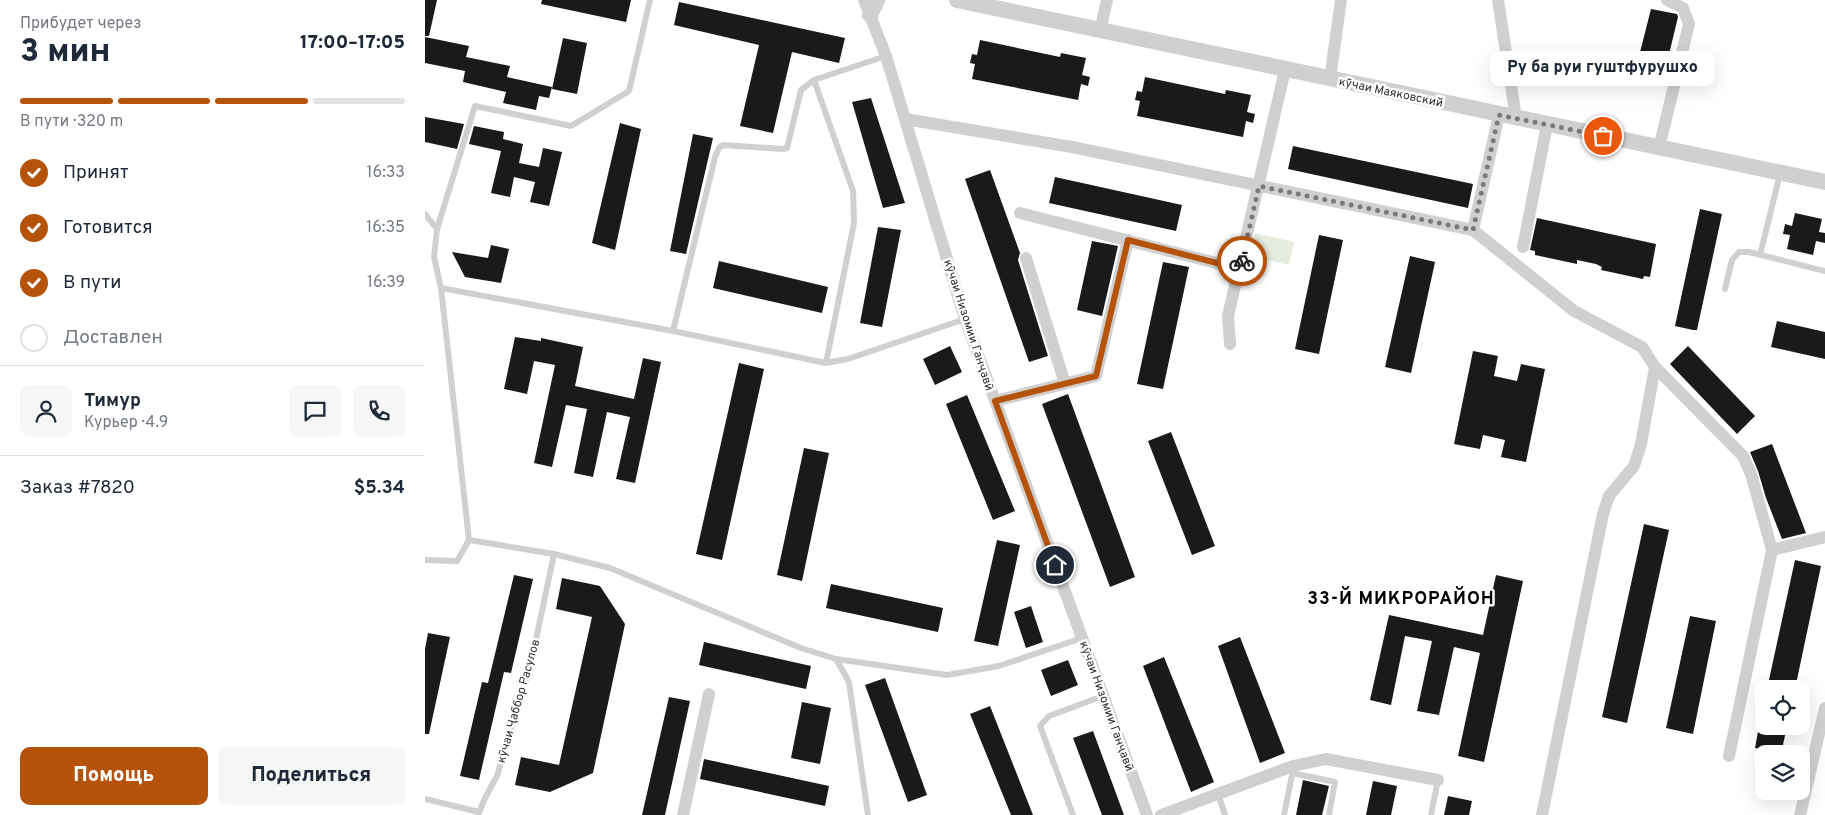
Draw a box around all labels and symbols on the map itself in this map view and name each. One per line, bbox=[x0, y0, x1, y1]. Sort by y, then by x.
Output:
callout: Ру ба руи гуштфурушхо bbox=[1491, 51, 1715, 86]
street label: кӯчаи Маяковский bbox=[1337, 74, 1444, 112]
pin bbox=[1582, 115, 1624, 157]
courier bbox=[1217, 236, 1267, 286]
street label: кӯчаи Низомии Ганҷавӣ bbox=[939, 257, 997, 393]
pin bbox=[1034, 544, 1076, 586]
district label: 33-Й МИКРОРАЙОН bbox=[1307, 586, 1495, 611]
street label: кӯчаи Ҷаббор Расулов bbox=[494, 637, 544, 765]
street label: кӯчаи Низомии Ганҷавӣ bbox=[1075, 639, 1137, 774]

